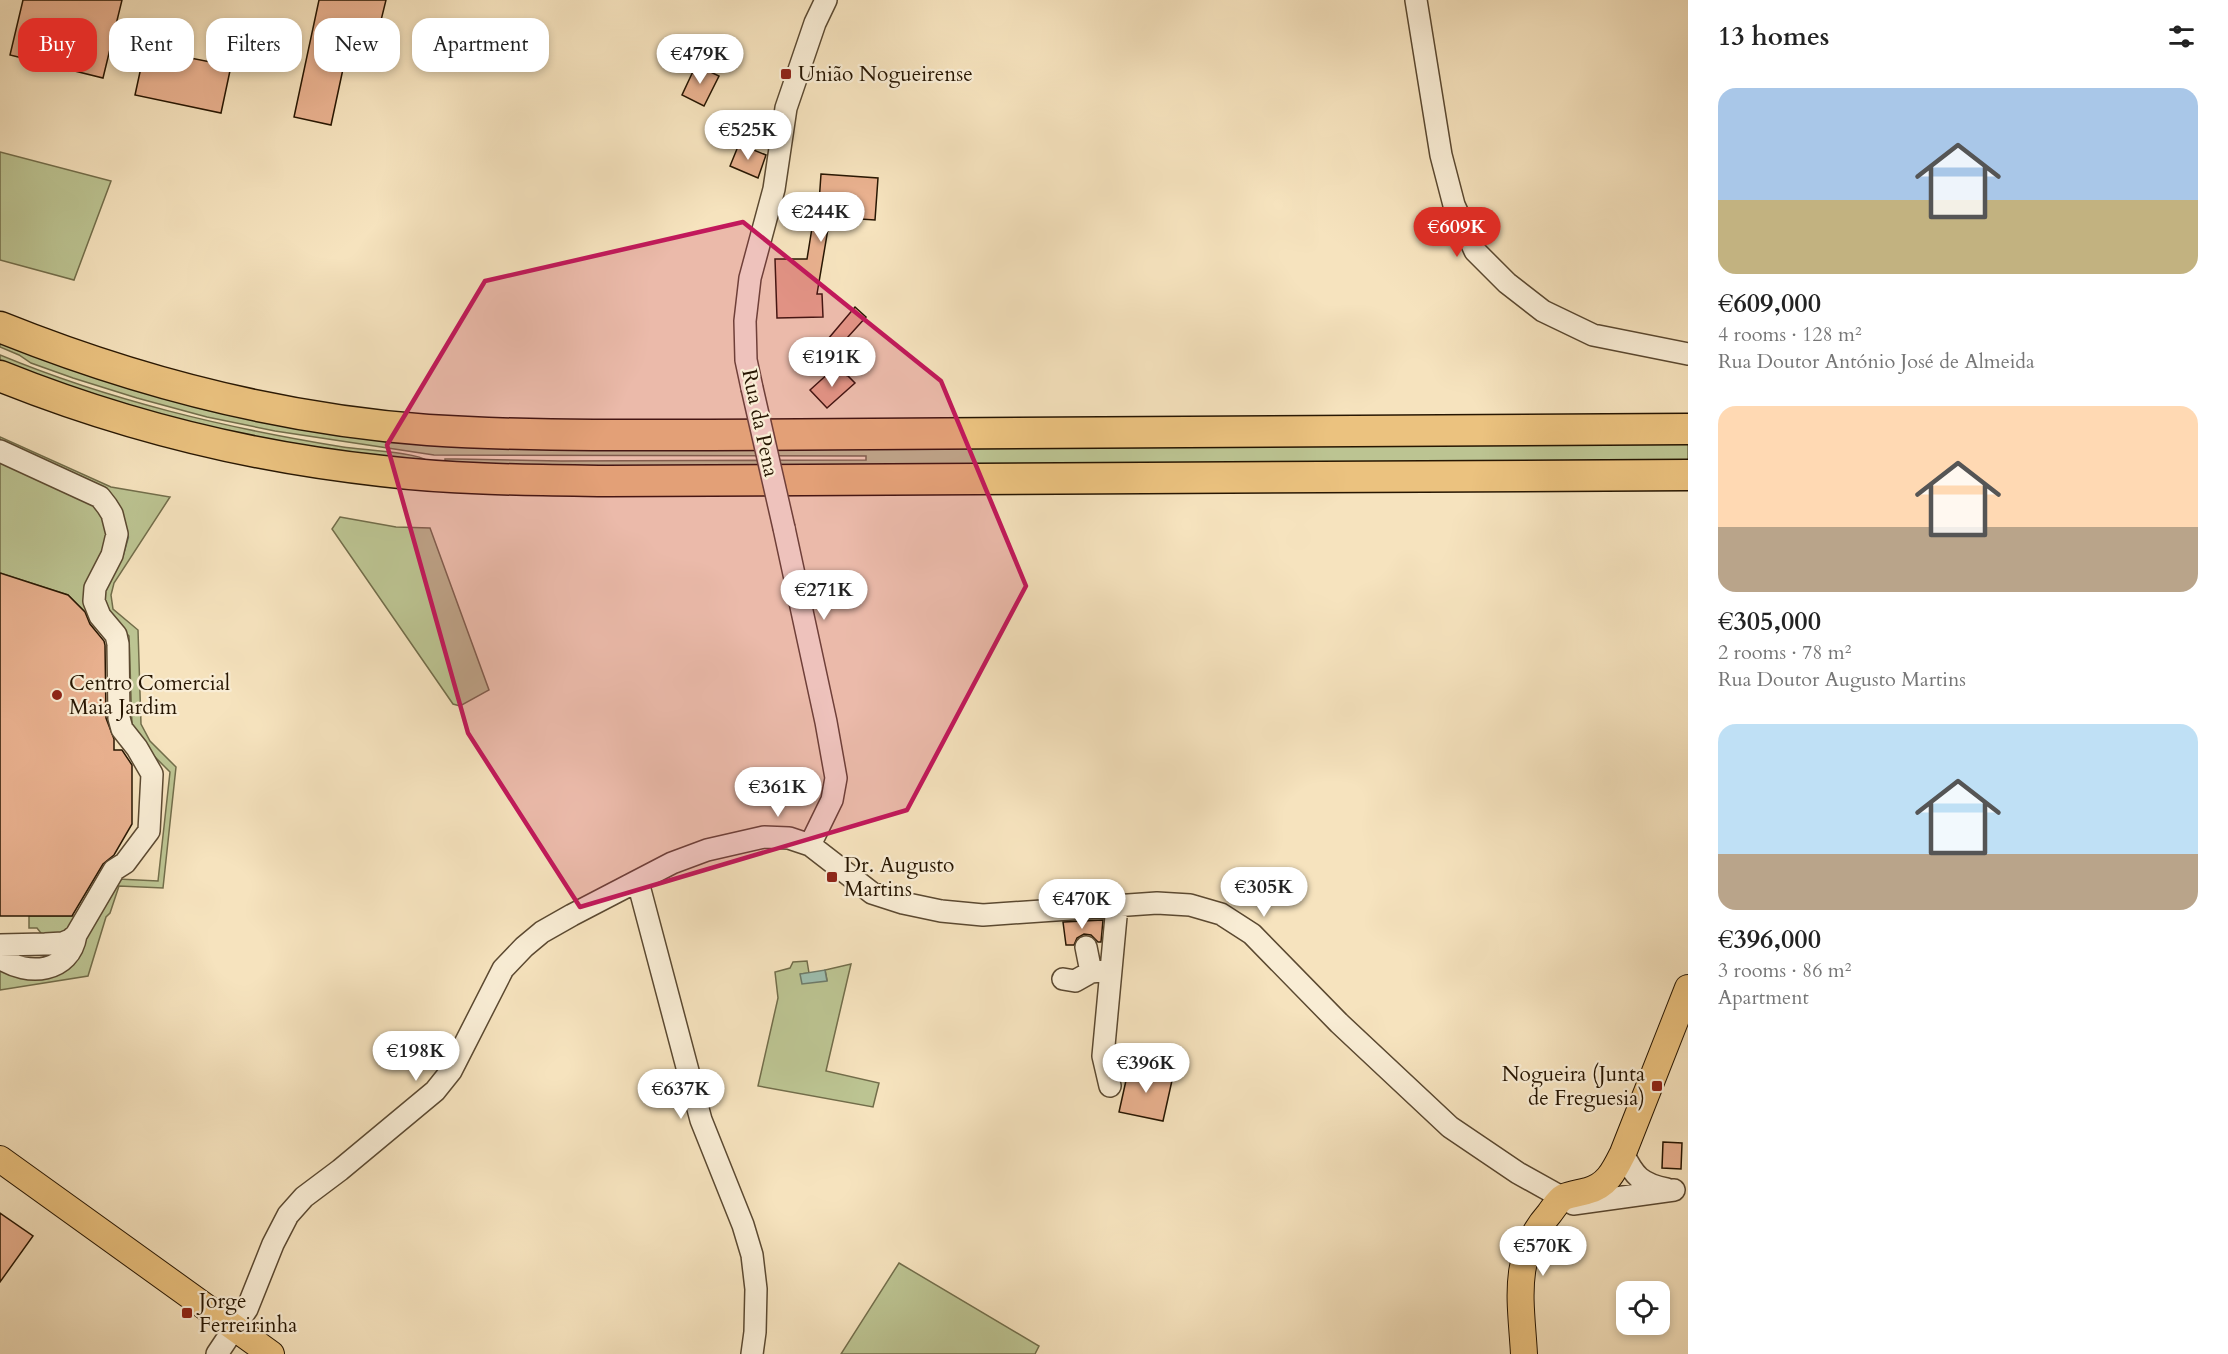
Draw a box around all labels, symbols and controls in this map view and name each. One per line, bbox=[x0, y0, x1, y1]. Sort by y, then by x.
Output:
chip: Buy bbox=[18, 18, 97, 72]
chip: Rent bbox=[109, 18, 194, 72]
chip: Filters bbox=[206, 18, 302, 72]
chip: New bbox=[314, 18, 400, 72]
chip: Apartment bbox=[412, 18, 549, 72]
text: 13 homes bbox=[1718, 19, 1829, 54]
icon: filters bbox=[2165, 20, 2198, 53]
pin: €479K bbox=[658, 34, 742, 85]
text: €479K bbox=[671, 40, 729, 67]
place label: União Nogueirense bbox=[798, 60, 973, 89]
marker: União Nogueirense bbox=[779, 67, 793, 81]
pin: €525K bbox=[706, 110, 790, 161]
text: €525K bbox=[719, 116, 777, 143]
icon: home bbox=[1904, 127, 2012, 235]
pin: €244K bbox=[779, 192, 863, 243]
text: €244K bbox=[792, 198, 850, 225]
pin: €609K bbox=[1415, 207, 1499, 258]
text: €609K bbox=[1428, 213, 1486, 240]
text: €609,000 bbox=[1718, 286, 1821, 321]
text: 4 rooms · 128 m² bbox=[1718, 321, 1862, 348]
pin: €191K bbox=[790, 337, 874, 388]
text: €191K bbox=[803, 343, 861, 370]
text: Rua Doutor António José de Almeida bbox=[1718, 348, 2035, 375]
street label: Rua da Pena bbox=[734, 366, 786, 480]
icon: home bbox=[1904, 445, 2012, 553]
pin: €271K bbox=[782, 570, 866, 621]
text: €271K bbox=[795, 576, 853, 603]
text: €305,000 bbox=[1718, 604, 1821, 639]
text: 2 rooms · 78 m² bbox=[1718, 639, 1851, 666]
text: Rua Doutor Augusto Martins bbox=[1718, 666, 1966, 693]
place label: Centro Comercial Maia Jardim bbox=[69, 669, 230, 722]
marker: Centro Comercial Maia Jardim bbox=[50, 688, 64, 702]
icon: home bbox=[1904, 763, 2012, 871]
pin: €361K bbox=[736, 767, 820, 818]
text: €361K bbox=[749, 773, 807, 800]
place label: Dr. Augusto Martins bbox=[844, 851, 954, 904]
pin: €305K bbox=[1222, 867, 1306, 918]
marker: Dr. Augusto Martins bbox=[825, 870, 839, 884]
text: €305K bbox=[1235, 873, 1293, 900]
pin: €470K bbox=[1040, 879, 1124, 930]
text: €470K bbox=[1053, 885, 1111, 912]
text: €396,000 bbox=[1718, 922, 1821, 957]
text: 3 rooms · 86 m² bbox=[1718, 957, 1851, 984]
text: Apartment bbox=[1718, 984, 1809, 1011]
pin: €198K bbox=[374, 1031, 458, 1082]
text: €198K bbox=[387, 1037, 445, 1064]
pin: €396K bbox=[1104, 1043, 1188, 1094]
text: €396K bbox=[1117, 1049, 1175, 1076]
place label: Nogueira (Junta de Freguesia) bbox=[1502, 1060, 1645, 1113]
pin: €637K bbox=[639, 1069, 723, 1120]
text: €637K bbox=[652, 1075, 710, 1102]
marker: Nogueira (Junta de Freguesia) bbox=[1650, 1079, 1664, 1093]
pin: €570K bbox=[1501, 1226, 1585, 1277]
text: €570K bbox=[1514, 1232, 1572, 1259]
map controls bbox=[1616, 1281, 1670, 1335]
button: locate bbox=[1616, 1281, 1670, 1335]
place label: Jorge Ferreirinha bbox=[196, 1287, 297, 1340]
marker: Jorge Ferreirinha bbox=[180, 1306, 194, 1320]

